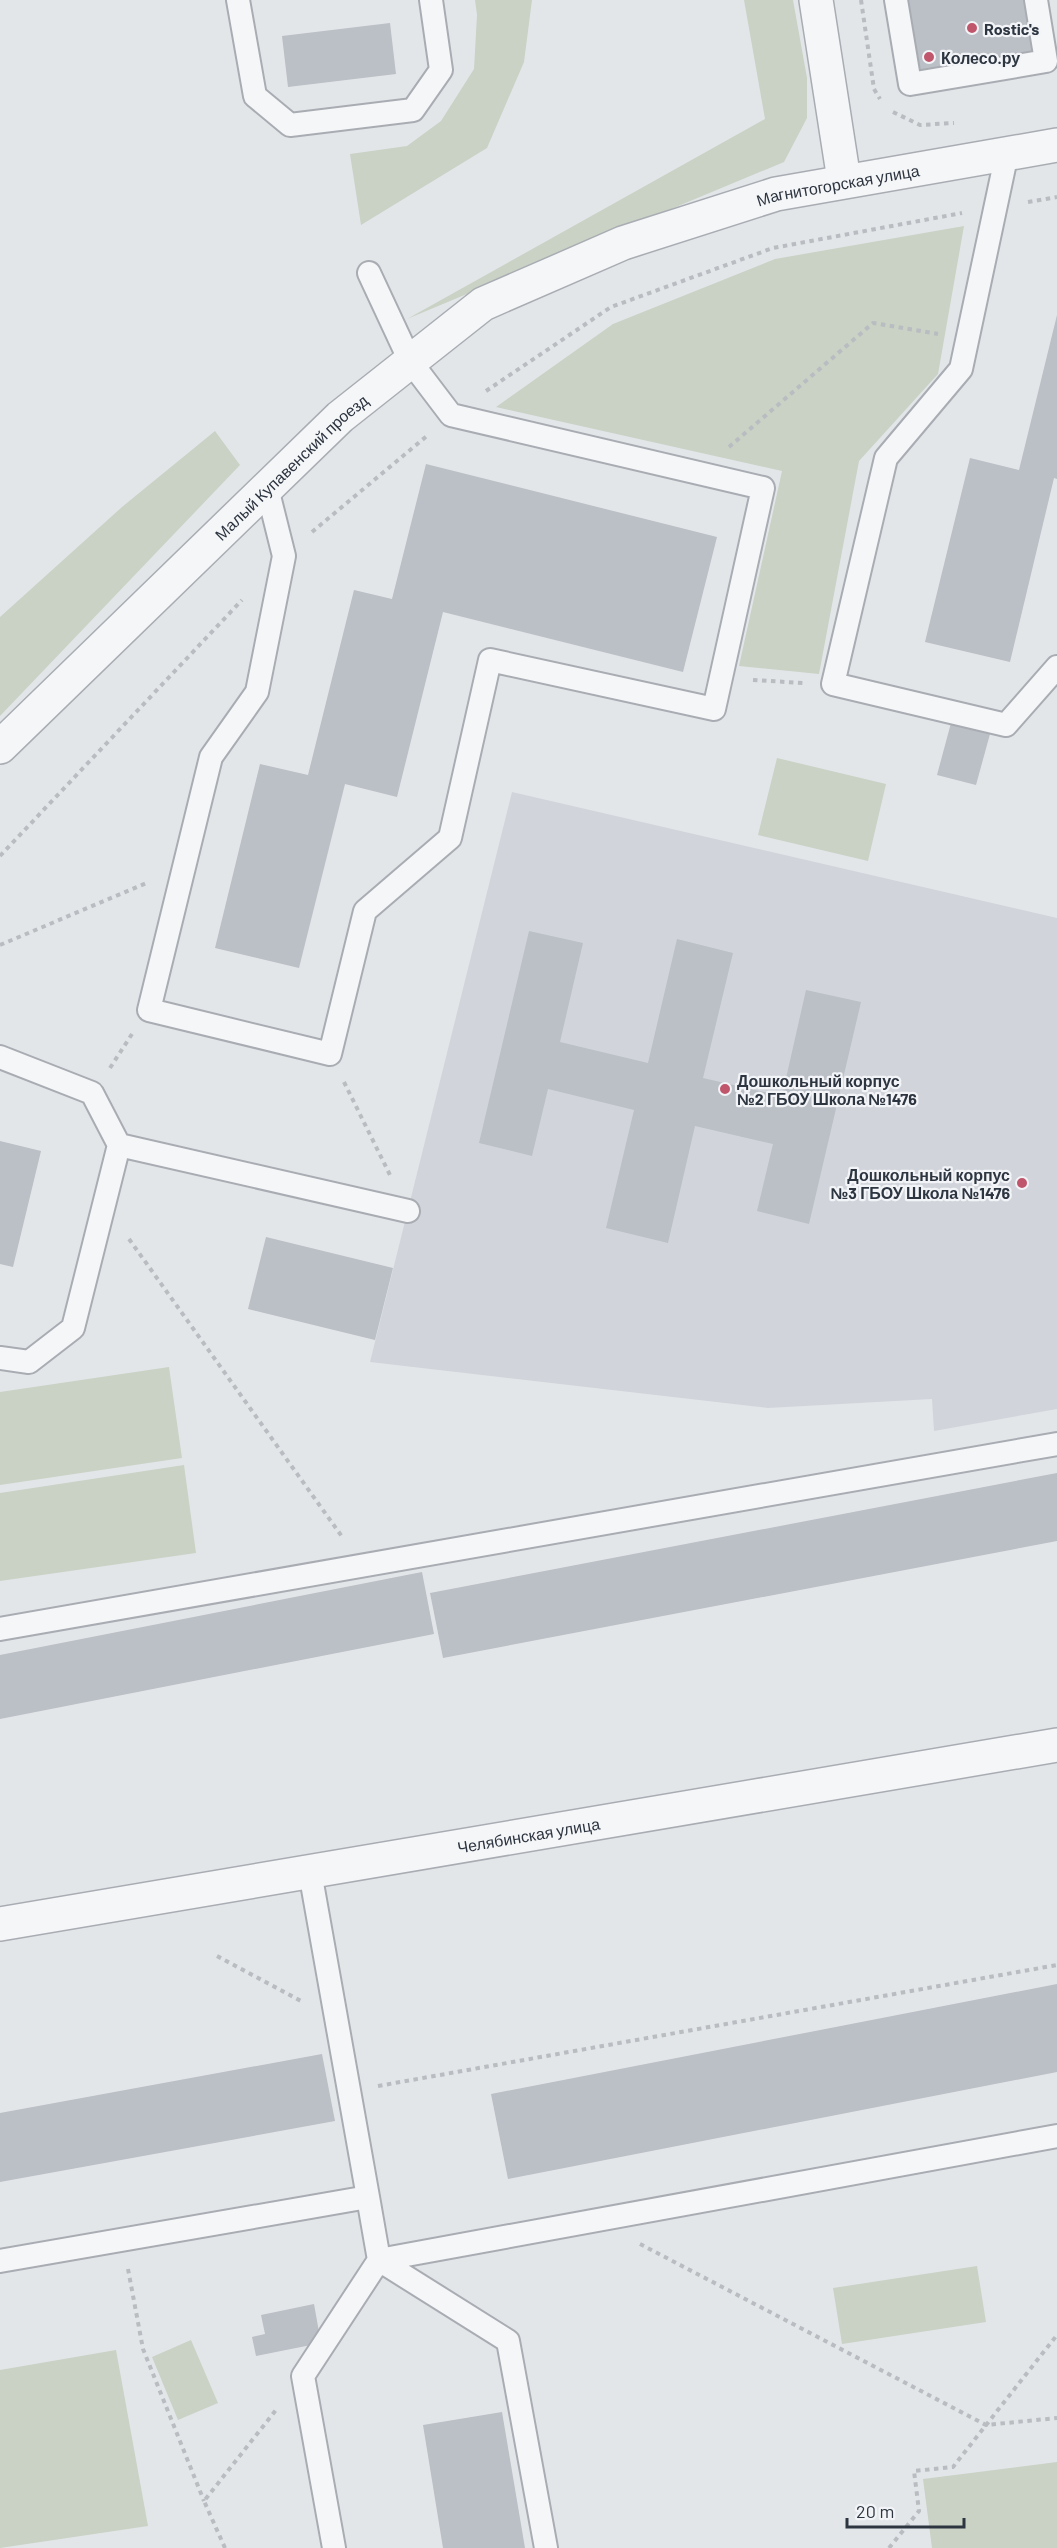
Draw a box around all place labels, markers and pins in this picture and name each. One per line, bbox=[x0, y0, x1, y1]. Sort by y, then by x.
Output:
place label: Rostic's bbox=[984, 19, 1039, 38]
marker: Rostic's bbox=[965, 21, 979, 35]
place label: Колесо.ру bbox=[941, 48, 1020, 67]
marker: Колесо.ру bbox=[922, 50, 936, 64]
place label: Дошкольный корпус №2 ГБОУ Школа №1476 bbox=[737, 1071, 917, 1108]
marker: Дошкольный корпус №2 ГБОУ Школа №1476 bbox=[718, 1082, 732, 1096]
place label: Дошкольный корпус №3 ГБОУ Школа №1476 bbox=[830, 1165, 1010, 1202]
marker: Дошкольный корпус №3 ГБОУ Школа №1476 bbox=[1015, 1176, 1029, 1190]

